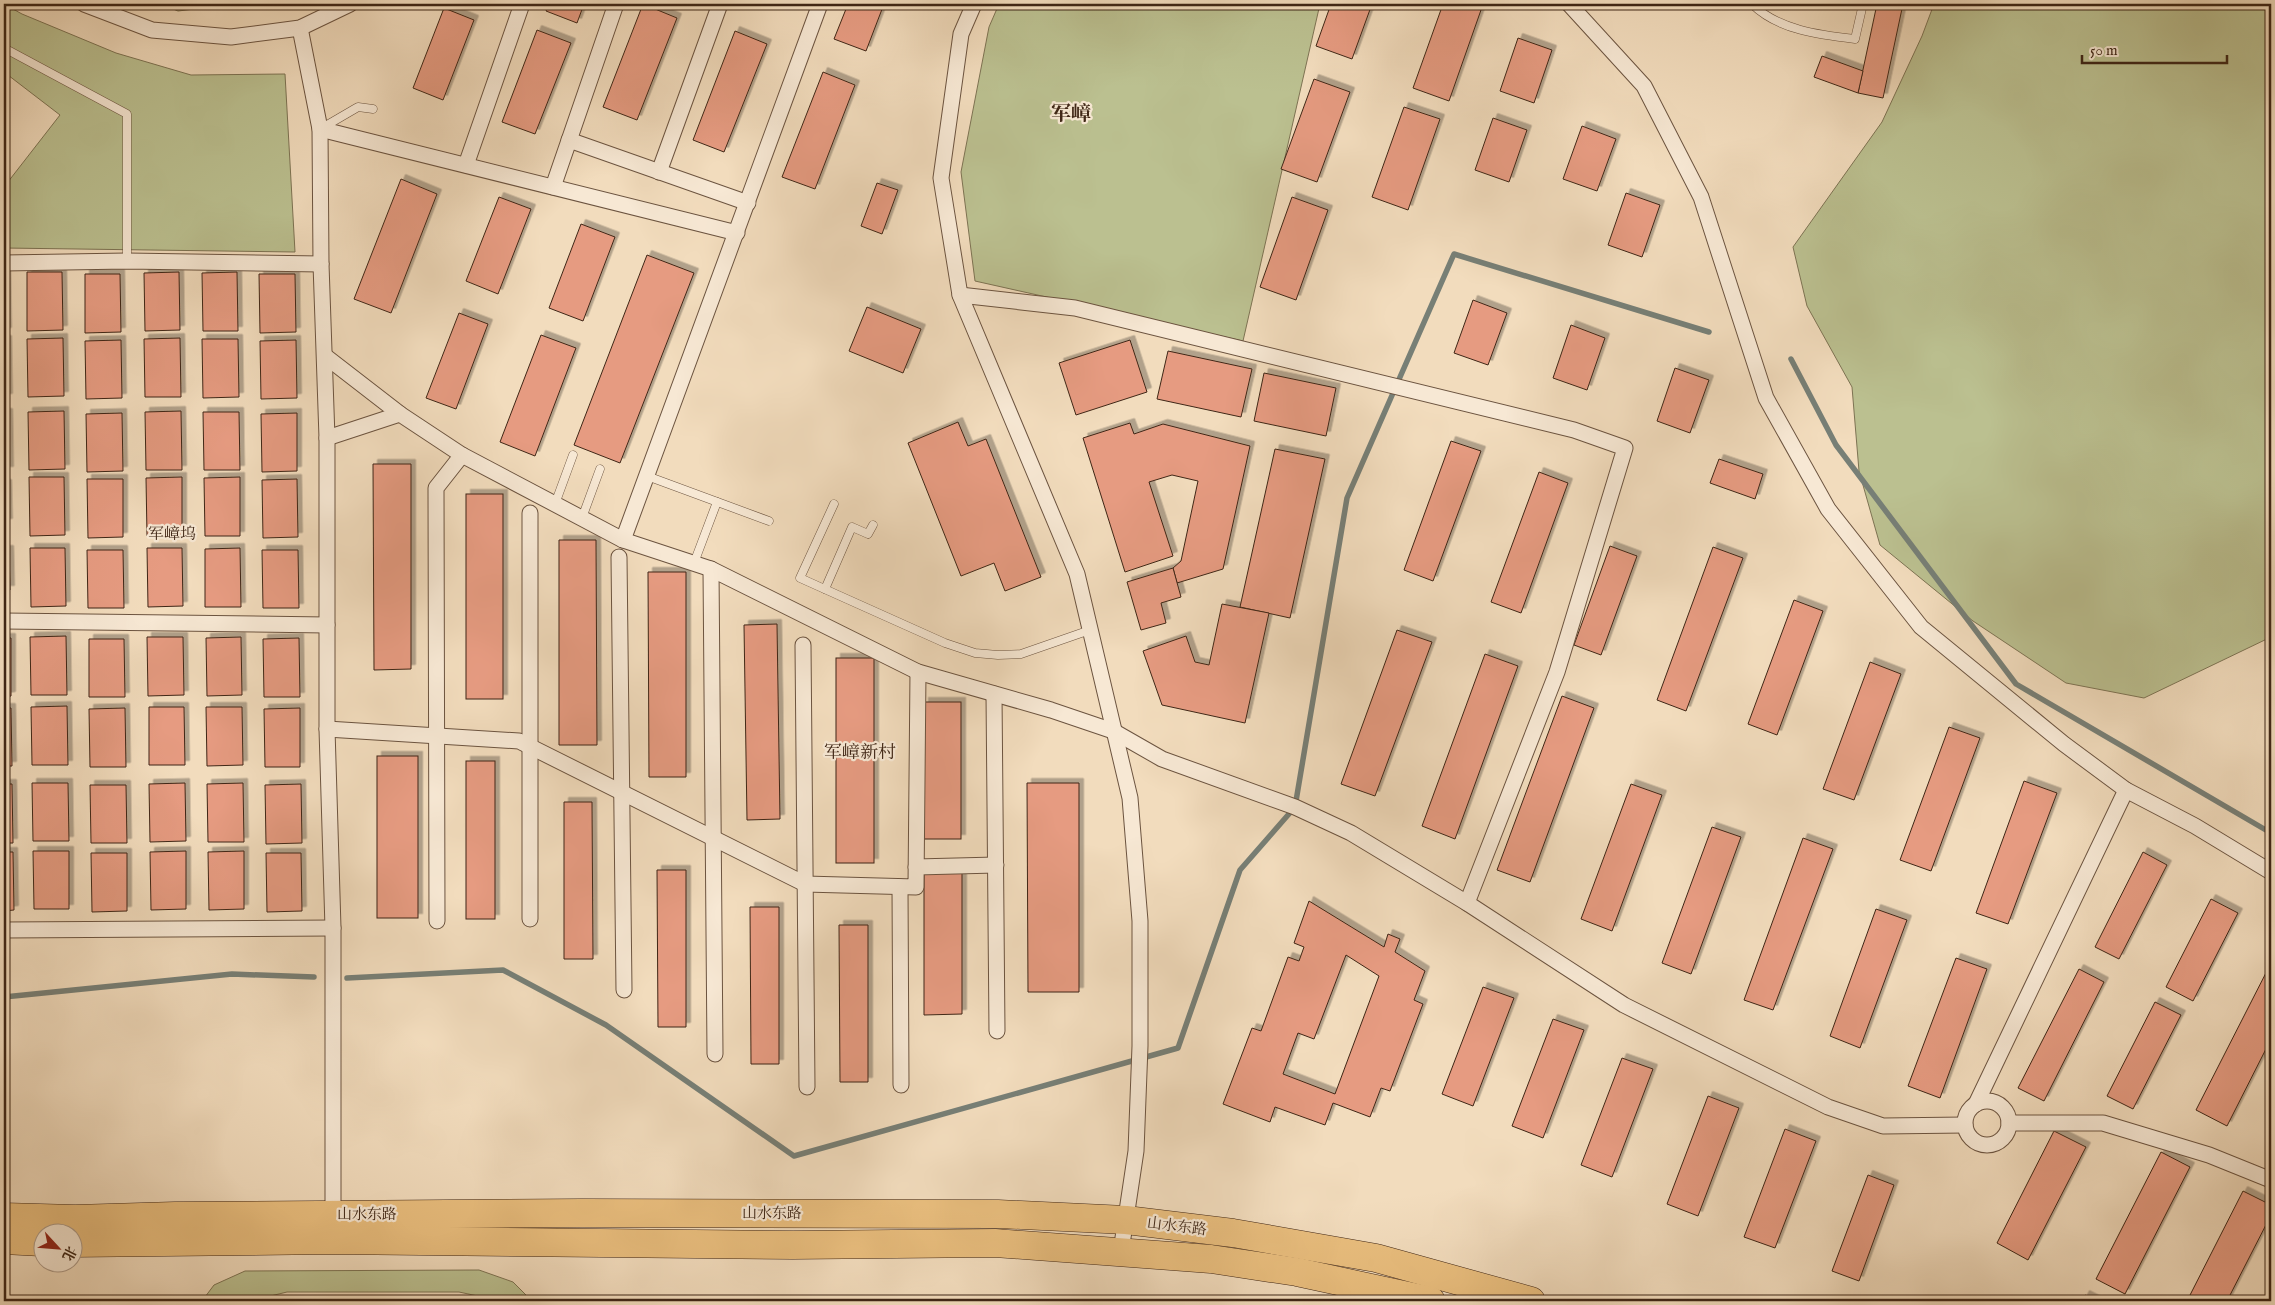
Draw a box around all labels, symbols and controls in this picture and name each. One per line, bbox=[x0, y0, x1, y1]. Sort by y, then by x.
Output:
scale bar bbox=[2082, 32, 2228, 64]
text: 50 m bbox=[2090, 41, 2118, 60]
district label: 军嶂 bbox=[1051, 102, 1091, 127]
district label: 军嶂坞 bbox=[148, 525, 196, 545]
district label: 军嶂新村 bbox=[824, 742, 896, 765]
street label: 山水东路 bbox=[742, 1204, 802, 1223]
street label: 山水东路 bbox=[337, 1205, 397, 1224]
street label: 山水东路 bbox=[1146, 1213, 1208, 1240]
north arrow bbox=[32, 1222, 82, 1272]
text: 北 bbox=[58, 1243, 80, 1263]

